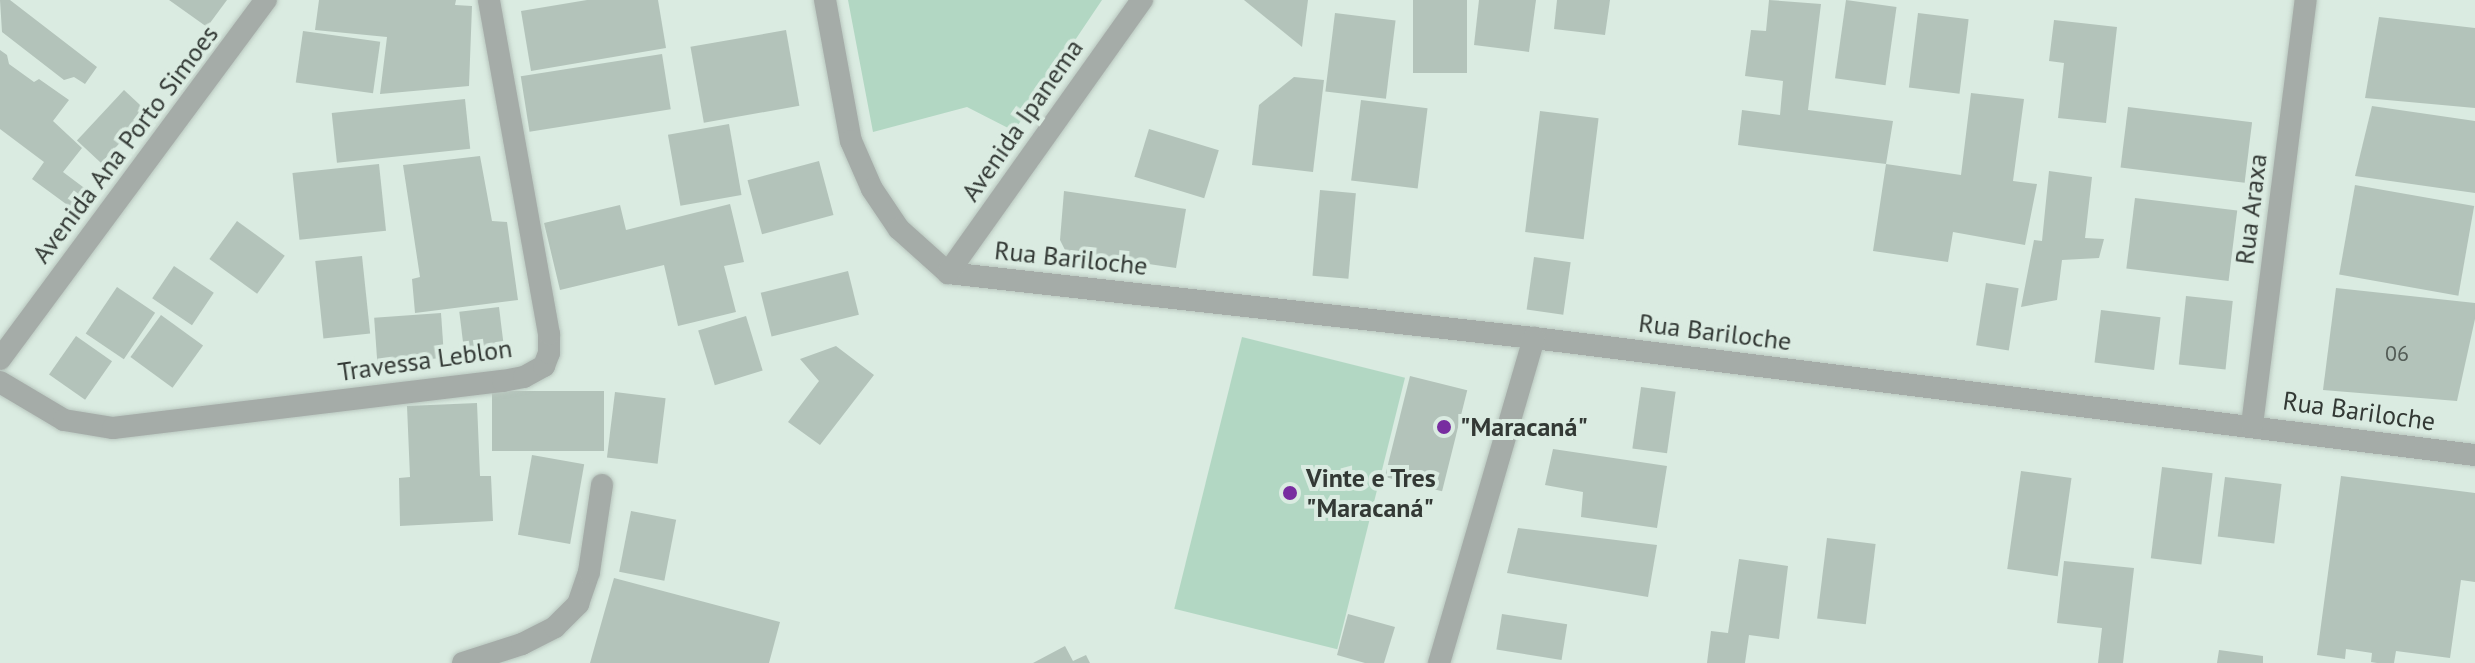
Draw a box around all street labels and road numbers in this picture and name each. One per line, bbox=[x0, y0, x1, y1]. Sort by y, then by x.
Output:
street label: Avenida Ana Porto Simoes bbox=[25, 19, 225, 269]
street label: Avenida Ipanema bbox=[955, 33, 1089, 207]
street label: Rua Araxa bbox=[2229, 151, 2273, 267]
street label: Rua Bariloche bbox=[993, 234, 1149, 282]
street label: Rua Bariloche bbox=[1637, 307, 1793, 357]
street label: Travessa Leblon bbox=[336, 332, 514, 388]
street label: Rua Bariloche bbox=[2281, 385, 2437, 437]

